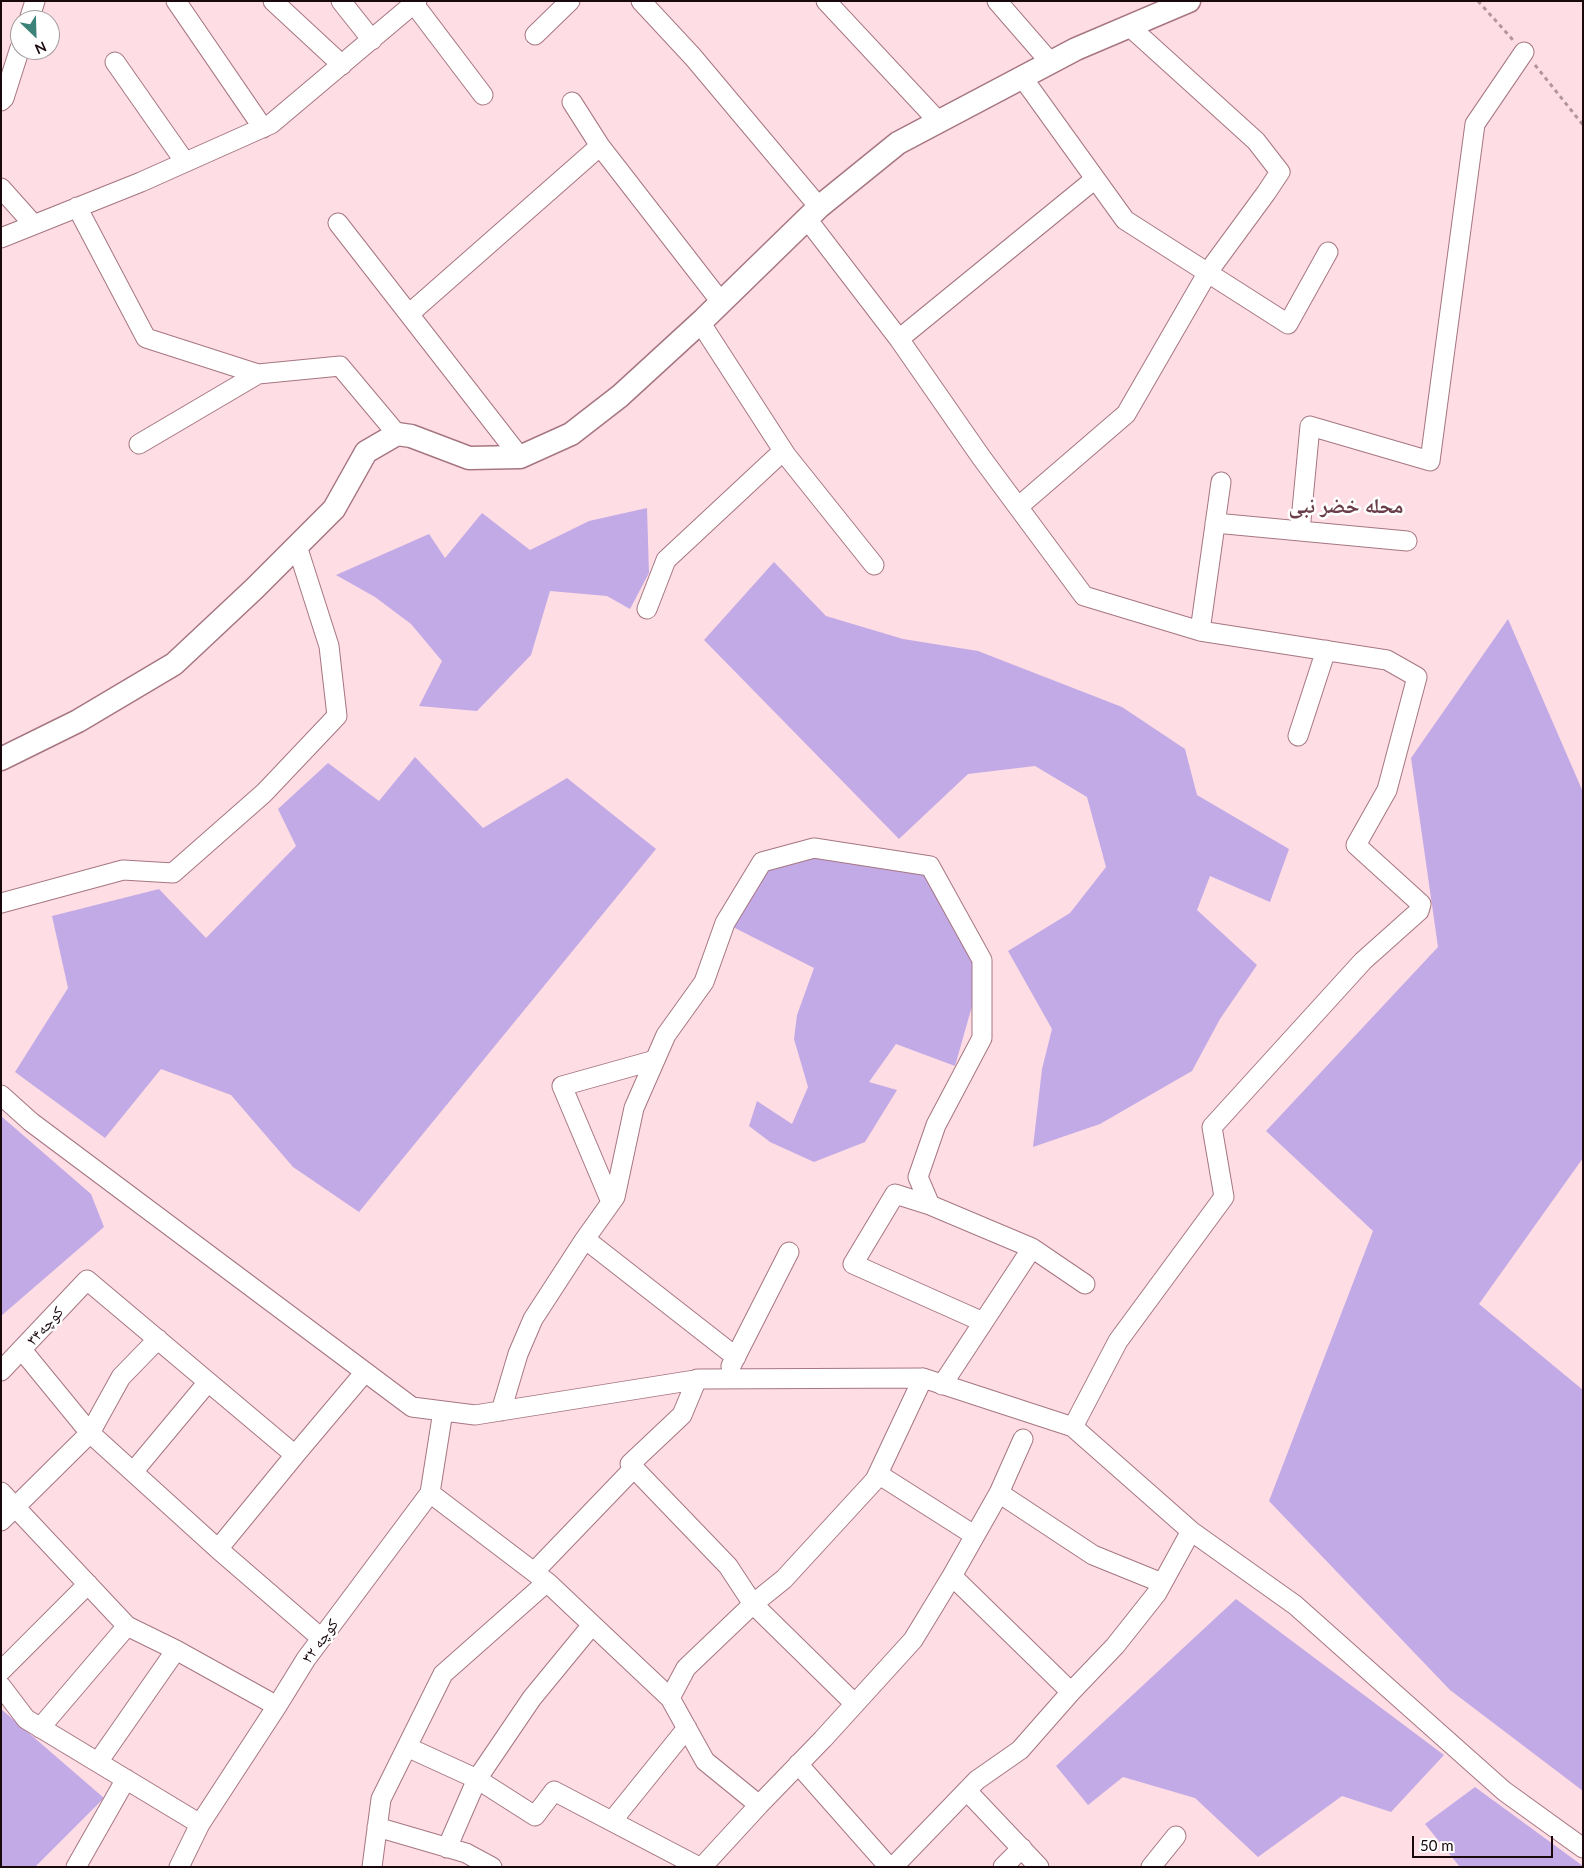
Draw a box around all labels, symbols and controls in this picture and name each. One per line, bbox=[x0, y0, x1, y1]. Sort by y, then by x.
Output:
north arrow bbox=[10, 10, 60, 60]
text: N bbox=[33, 38, 49, 58]
district label: محله خضر نبی bbox=[1289, 493, 1403, 519]
street label: کوچه۳۴ bbox=[23, 1303, 67, 1349]
street label: کوچه ۳۲ bbox=[298, 1615, 342, 1667]
scale bar bbox=[1414, 1826, 1555, 1858]
text: 50 m bbox=[1420, 1836, 1454, 1854]

